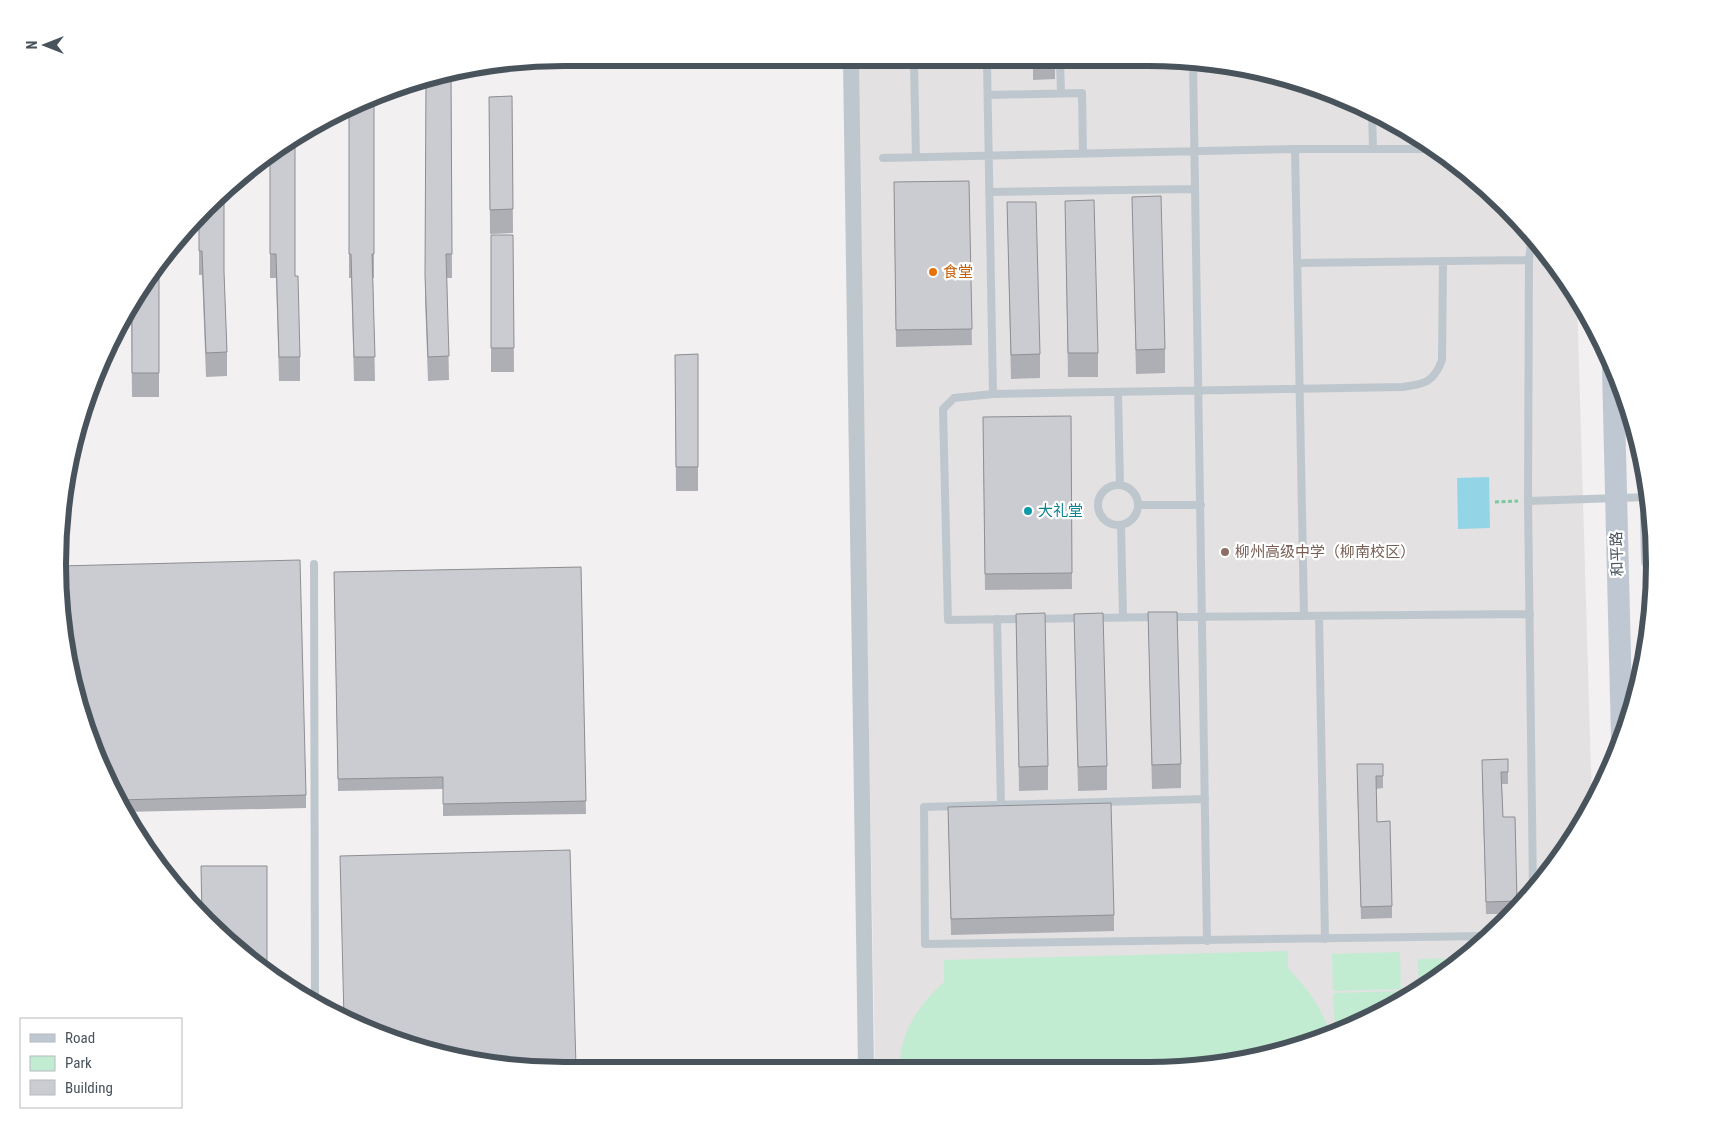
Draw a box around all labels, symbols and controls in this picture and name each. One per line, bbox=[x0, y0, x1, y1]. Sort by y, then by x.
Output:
north arrow bbox=[20, 20, 70, 70]
text: N bbox=[24, 41, 40, 49]
place label: 食堂 bbox=[943, 263, 973, 281]
marker: 食堂 bbox=[927, 266, 939, 278]
place label: 大礼堂 bbox=[1038, 502, 1083, 520]
marker: 大礼堂 bbox=[1022, 505, 1034, 517]
street label: 和平路 bbox=[1607, 531, 1627, 577]
place label: 柳州高级中学（柳南校区） bbox=[1235, 543, 1415, 561]
marker: 柳州高级中学（柳南校区） bbox=[1219, 546, 1231, 558]
legend bbox=[20, 1018, 182, 1108]
text: Road bbox=[65, 1029, 95, 1047]
text: Park bbox=[65, 1054, 92, 1072]
text: Building bbox=[65, 1079, 113, 1097]

